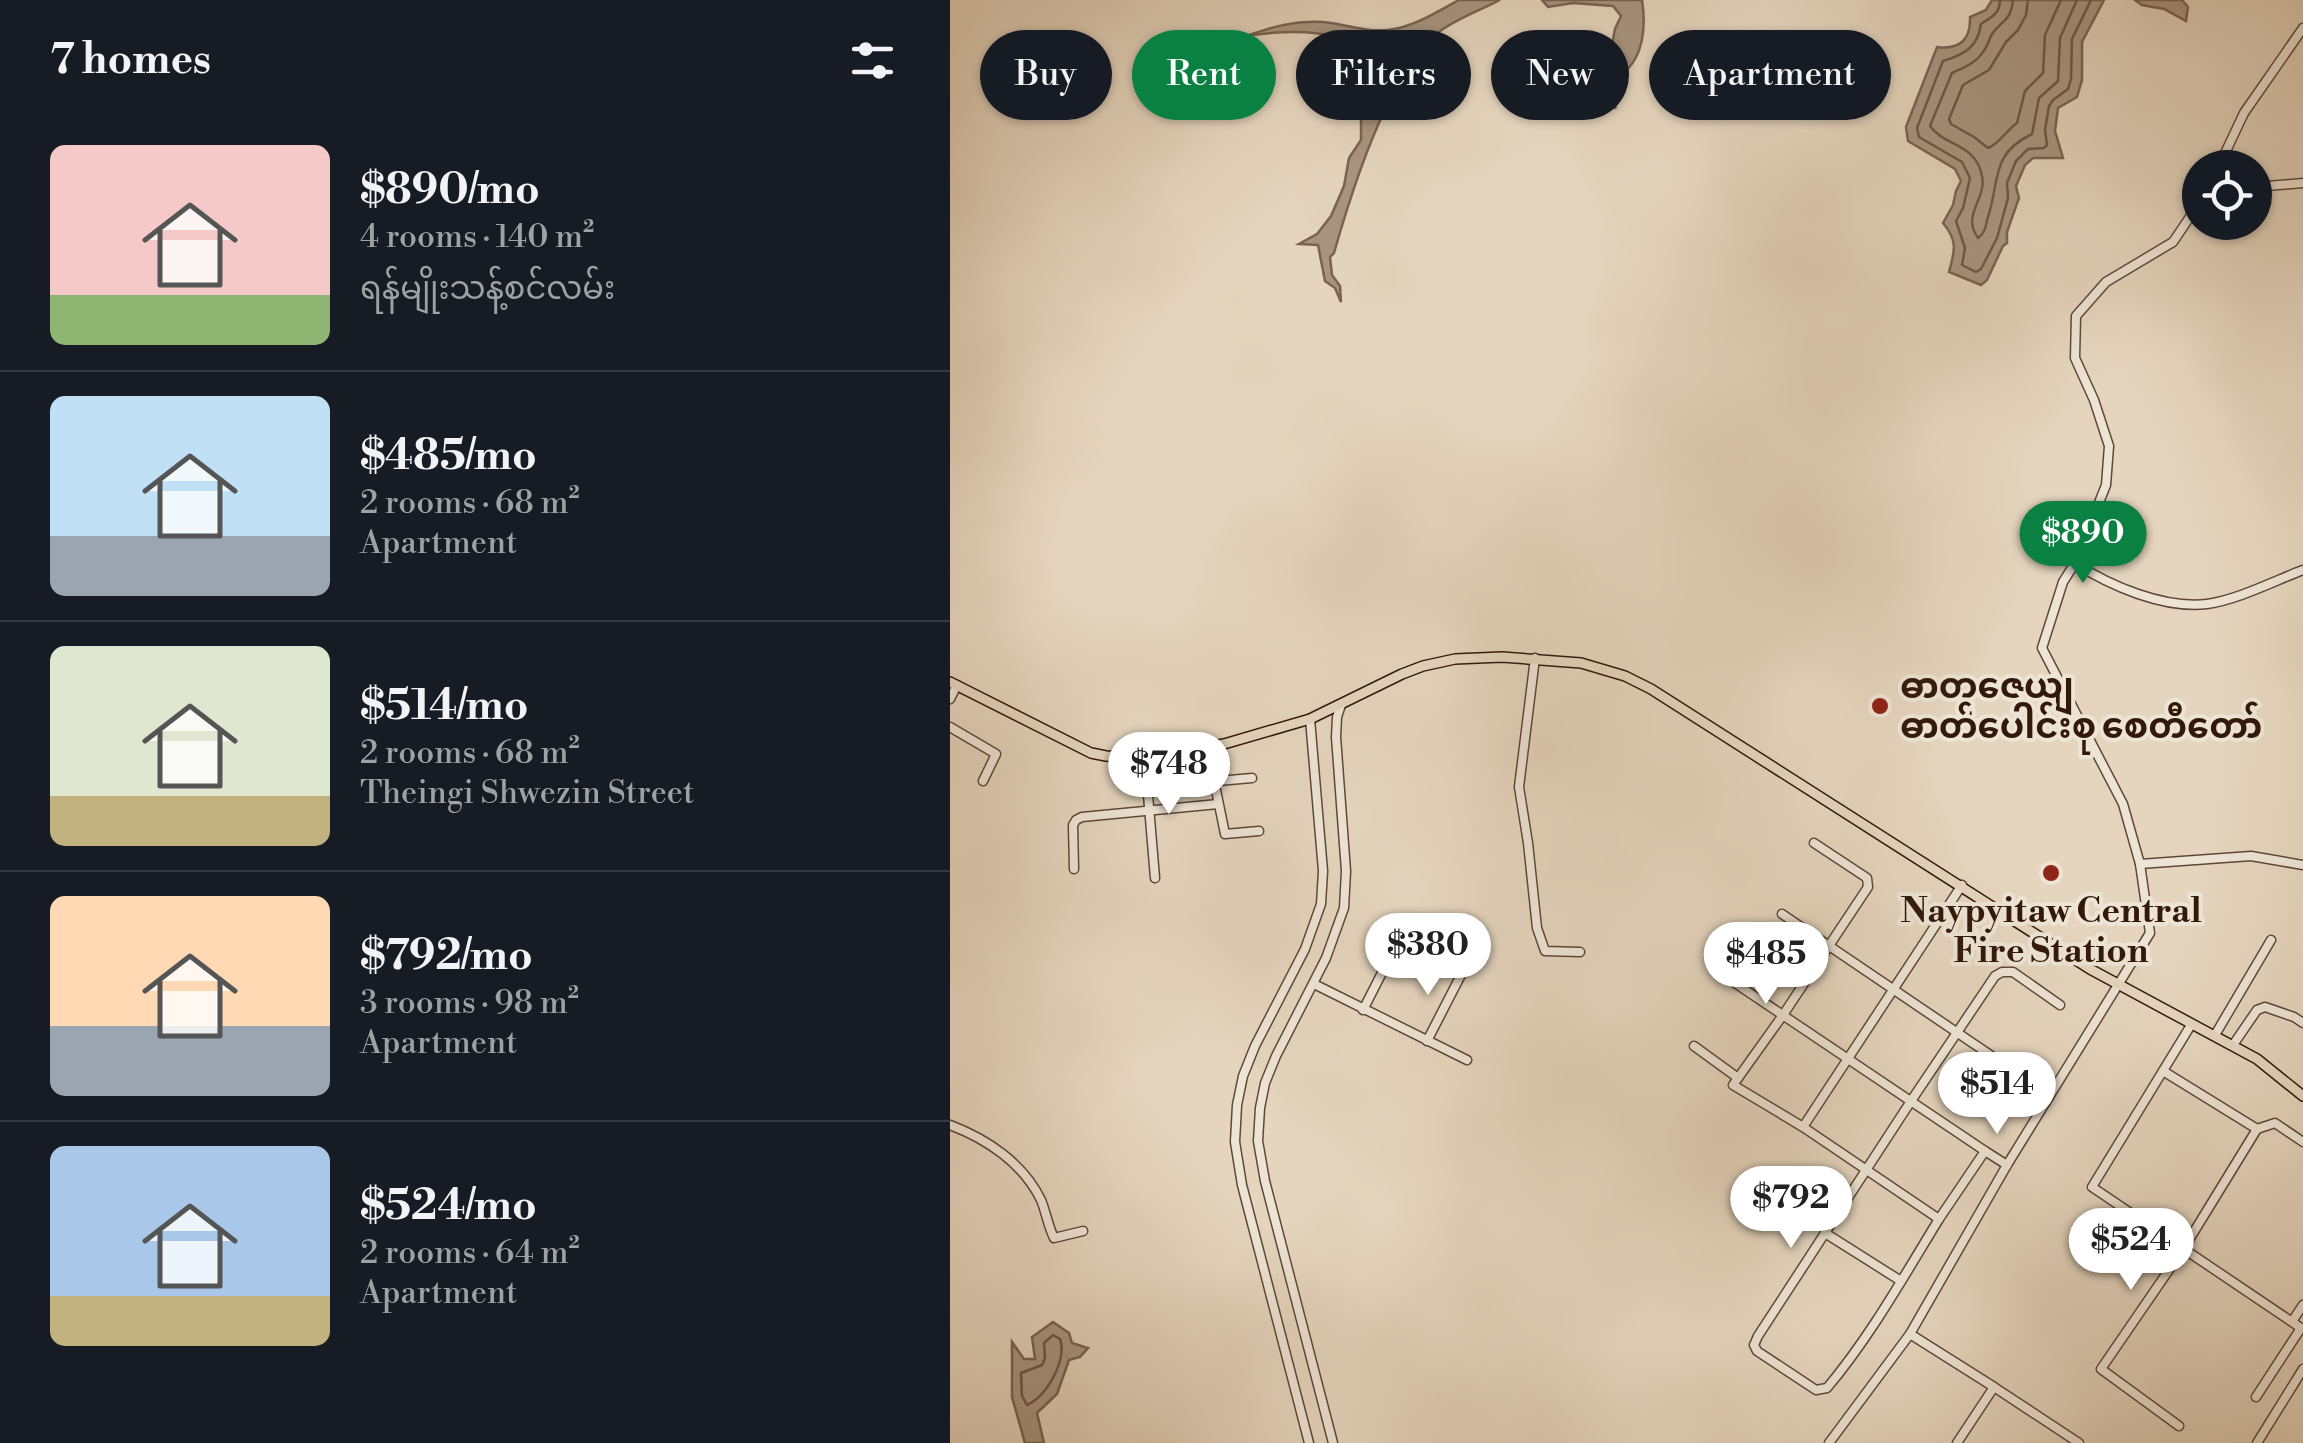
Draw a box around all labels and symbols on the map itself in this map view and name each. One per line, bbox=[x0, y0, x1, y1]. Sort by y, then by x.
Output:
pin: $890 bbox=[2024, 501, 2142, 586]
place label: ဓာတုဇေယျ ဓာတ်ပေါင်းစု စေတီတော် bbox=[1900, 666, 2262, 755]
marker: ဓာတုဇေယျ ဓာတ်ပေါင်းစု စေတီတော် bbox=[1869, 695, 1891, 717]
pin: $748 bbox=[1110, 732, 1228, 817]
marker: Naypyitaw Central Fire Station bbox=[2040, 862, 2062, 884]
place label: Naypyitaw Central Fire Station bbox=[1900, 890, 2202, 973]
pin: $380 bbox=[1369, 913, 1487, 998]
pin: $485 bbox=[1707, 922, 1825, 1007]
pin: $514 bbox=[1938, 1052, 2056, 1137]
pin: $792 bbox=[1732, 1166, 1850, 1251]
pin: $524 bbox=[2072, 1208, 2190, 1293]

